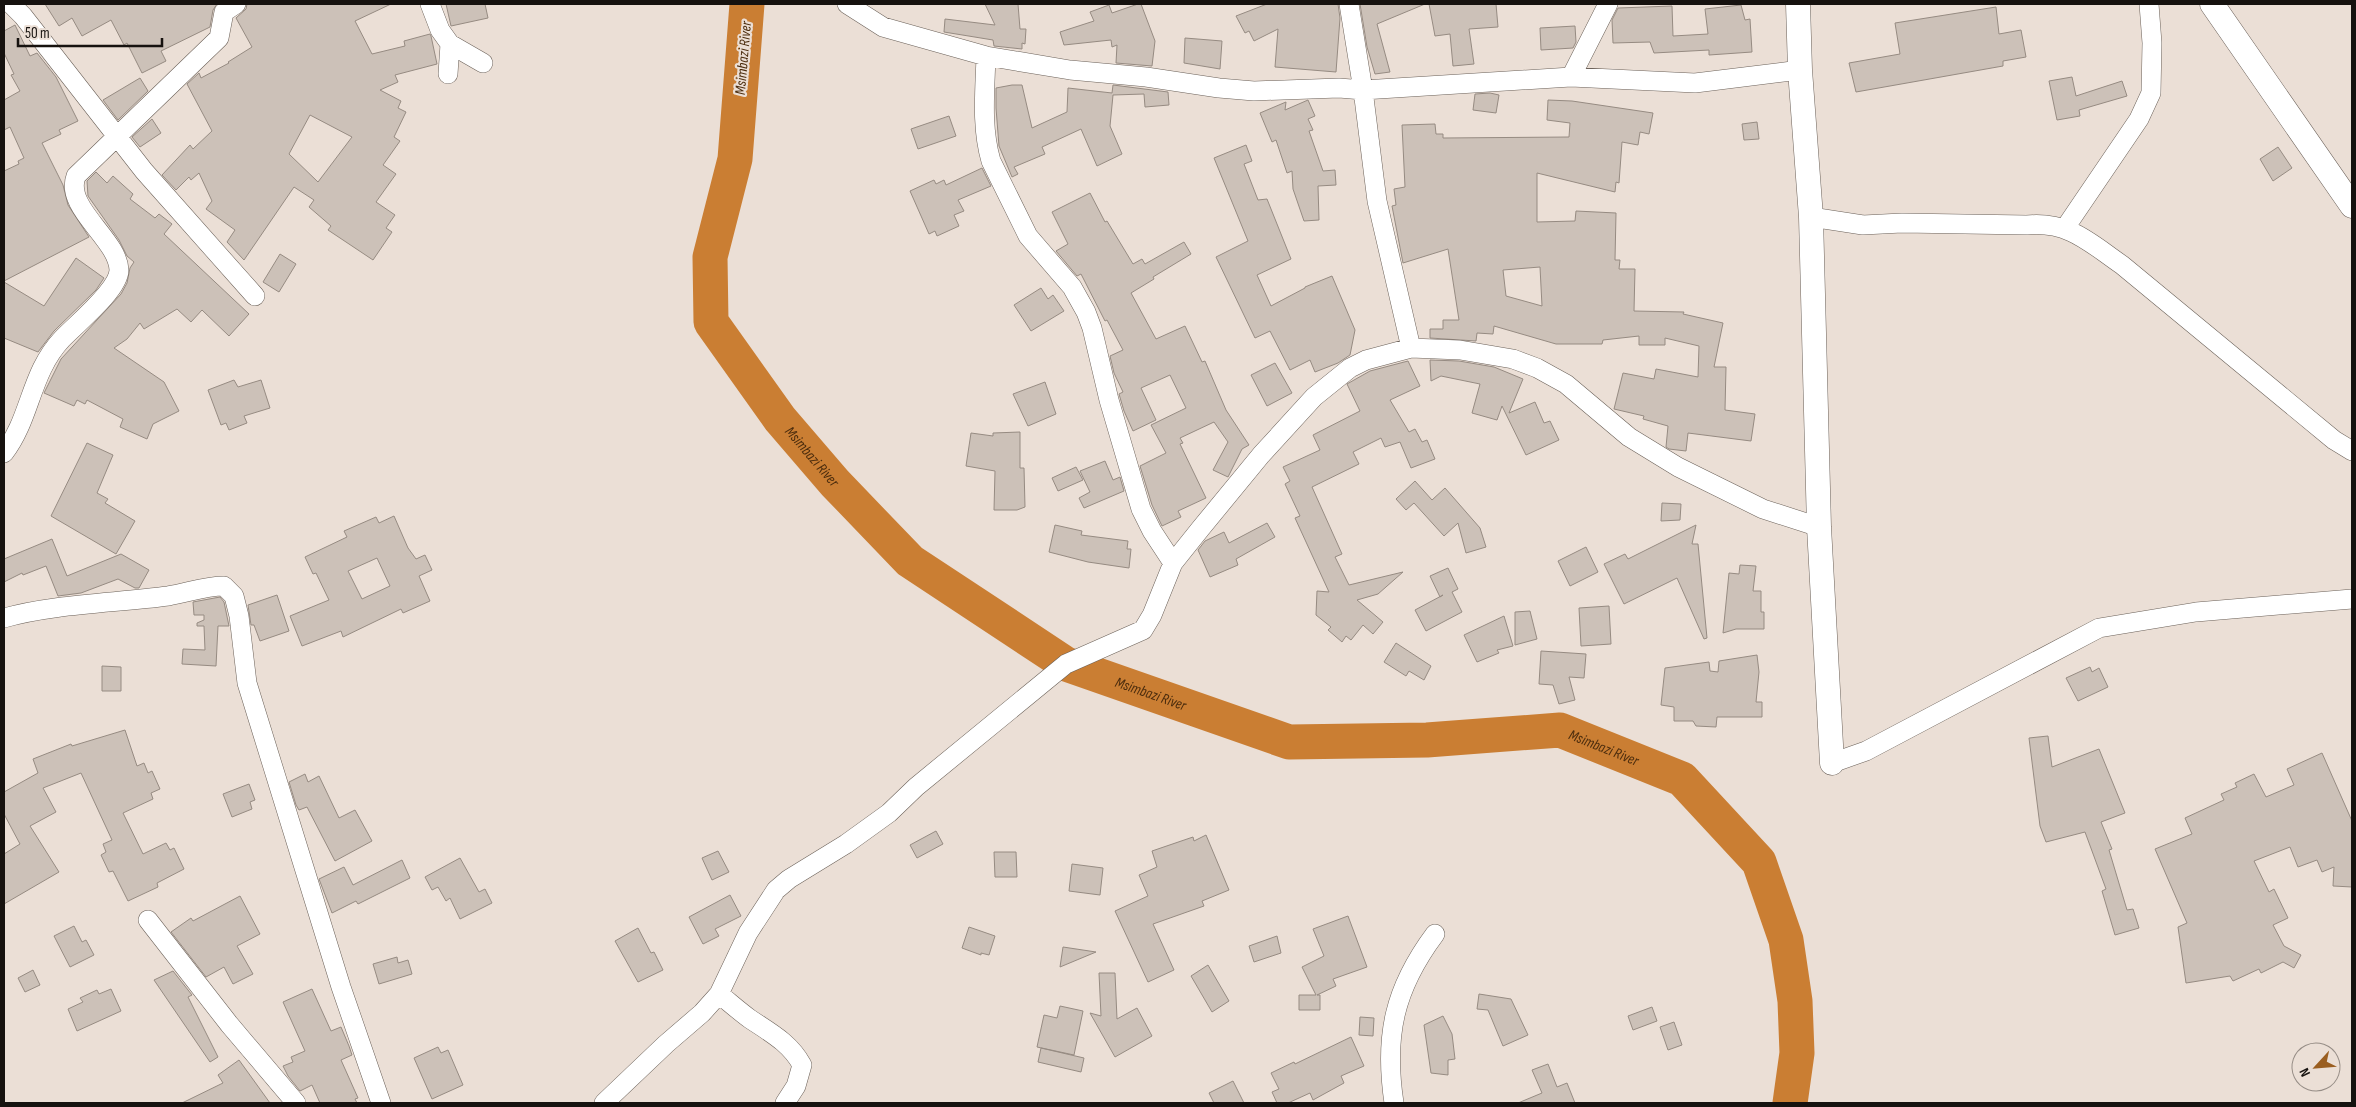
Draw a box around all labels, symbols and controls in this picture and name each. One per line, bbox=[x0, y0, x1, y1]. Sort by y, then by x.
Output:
scale bar bbox=[18, 15, 161, 47]
water label: Msimbazi River bbox=[731, 20, 756, 96]
text: 50 m bbox=[25, 24, 50, 43]
water label: Msimbazi River bbox=[781, 423, 844, 492]
water label: Msimbazi River bbox=[1113, 673, 1189, 716]
water label: Msimbazi River bbox=[1566, 725, 1642, 771]
north arrow bbox=[2291, 1042, 2341, 1092]
text: N bbox=[2295, 1065, 2314, 1080]

